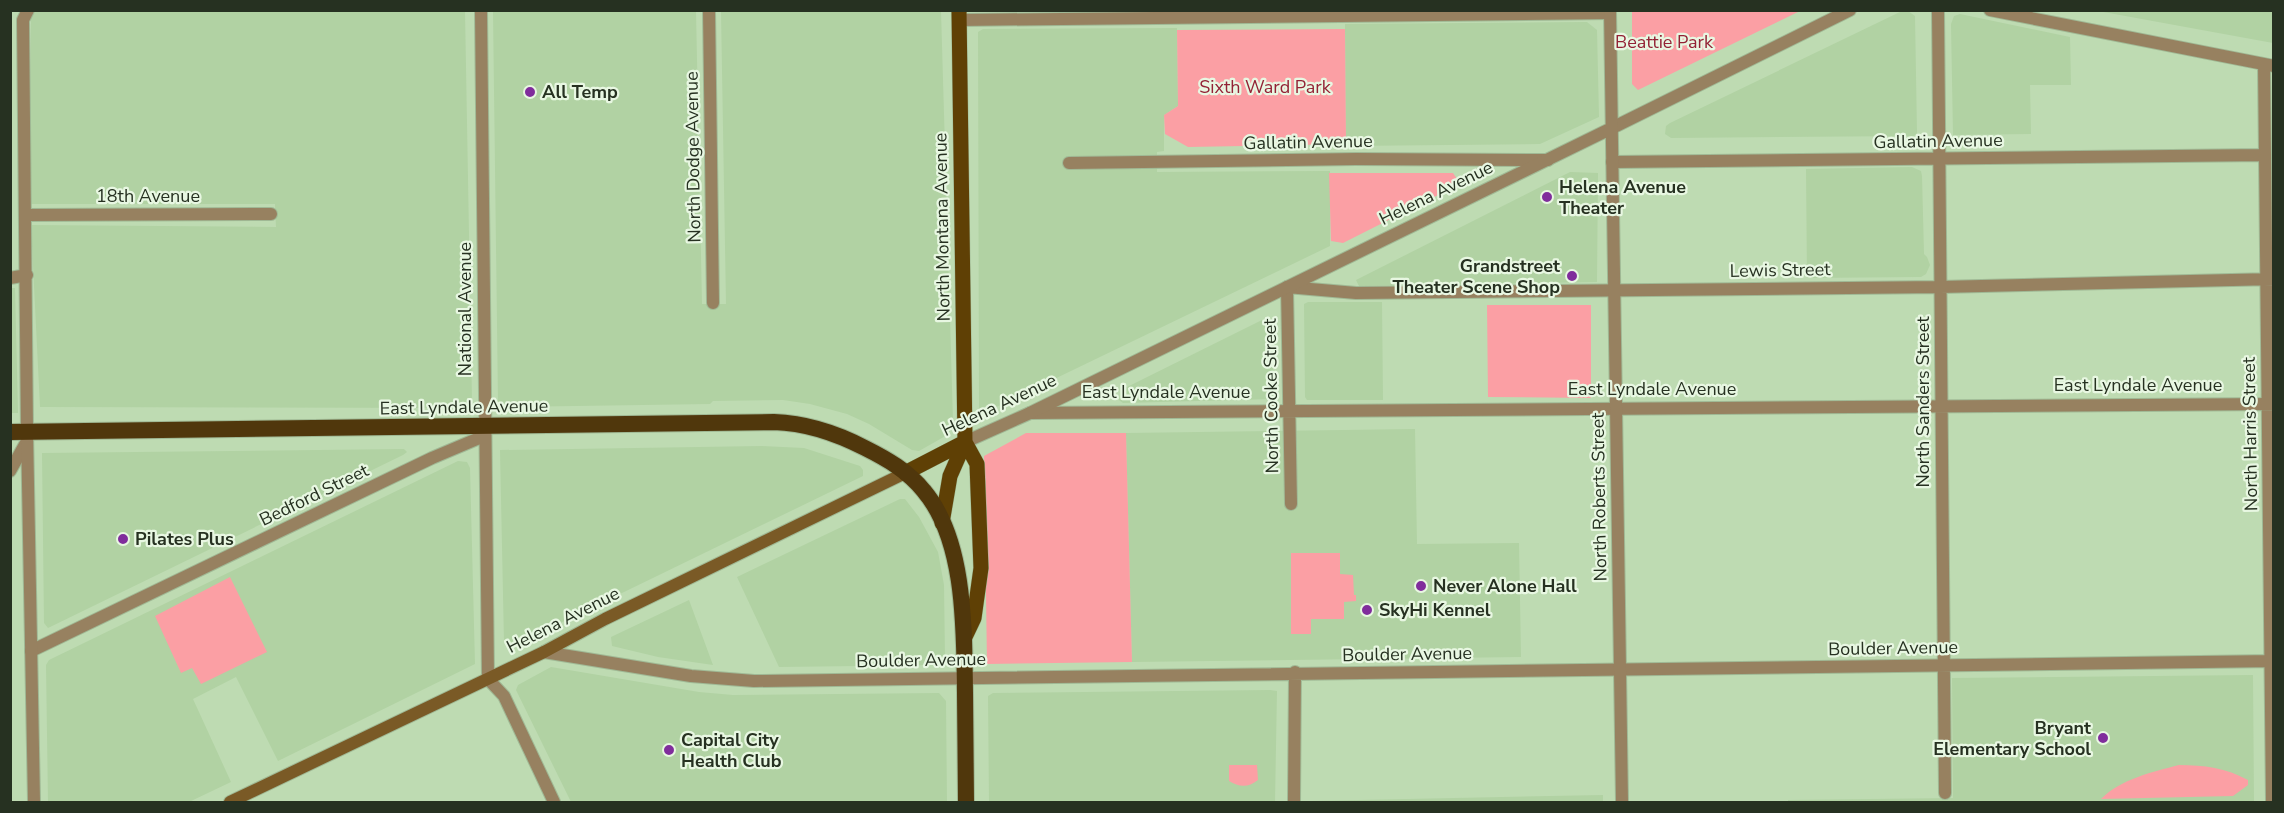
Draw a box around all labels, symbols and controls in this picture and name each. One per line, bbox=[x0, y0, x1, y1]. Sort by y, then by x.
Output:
park label: Beattie Park bbox=[1615, 30, 1714, 54]
street label: North Dodge Avenue bbox=[680, 71, 706, 243]
park label: Sixth Ward Park bbox=[1199, 75, 1332, 99]
place label: All Temp bbox=[542, 80, 618, 104]
marker: All Temp bbox=[523, 85, 537, 99]
street label: Gallatin Avenue bbox=[1873, 128, 2003, 154]
street label: Gallatin Avenue bbox=[1243, 129, 1373, 155]
street label: North Montana Avenue bbox=[928, 133, 956, 321]
street label: Helena Avenue bbox=[1375, 155, 1497, 231]
place label: Helena Avenue Theater bbox=[1559, 175, 1686, 220]
street label: 18th Avenue bbox=[96, 184, 200, 208]
marker: Helena Avenue Theater bbox=[1540, 190, 1554, 204]
street label: National Avenue bbox=[453, 242, 477, 376]
place label: Grandstreet Theater Scene Shop bbox=[1393, 254, 1560, 299]
street label: Lewis Street bbox=[1729, 257, 1831, 283]
marker: Grandstreet Theater Scene Shop bbox=[1565, 269, 1579, 283]
street label: North Sanders Street bbox=[1911, 316, 1935, 488]
street label: North Cooke Street bbox=[1258, 318, 1284, 474]
street label: North Harris Street bbox=[2237, 356, 2263, 511]
street label: Helena Avenue bbox=[938, 368, 1060, 442]
street label: East Lyndale Avenue bbox=[2054, 373, 2222, 397]
street label: East Lyndale Avenue bbox=[1568, 377, 1736, 401]
street label: East Lyndale Avenue bbox=[1082, 380, 1250, 404]
street label: East Lyndale Avenue bbox=[379, 394, 549, 420]
street label: North Roberts Street bbox=[1586, 412, 1612, 582]
street label: Bedford Street bbox=[255, 458, 373, 532]
place label: Pilates Plus bbox=[135, 527, 234, 551]
marker: Pilates Plus bbox=[116, 532, 130, 546]
place label: Never Alone Hall bbox=[1433, 574, 1577, 598]
marker: Never Alone Hall bbox=[1414, 579, 1428, 593]
street label: Helena Avenue bbox=[502, 581, 624, 659]
place label: SkyHi Kennel bbox=[1379, 598, 1491, 622]
marker: SkyHi Kennel bbox=[1360, 603, 1374, 617]
street label: Boulder Avenue bbox=[1828, 635, 1958, 661]
street label: Boulder Avenue bbox=[1342, 641, 1472, 667]
street label: Boulder Avenue bbox=[856, 647, 986, 673]
place label: Bryant Elementary School bbox=[1933, 716, 2091, 761]
place label: Capital City Health Club bbox=[681, 728, 782, 773]
marker: Bryant Elementary School bbox=[2096, 731, 2110, 745]
marker: Capital City Health Club bbox=[662, 743, 676, 757]

